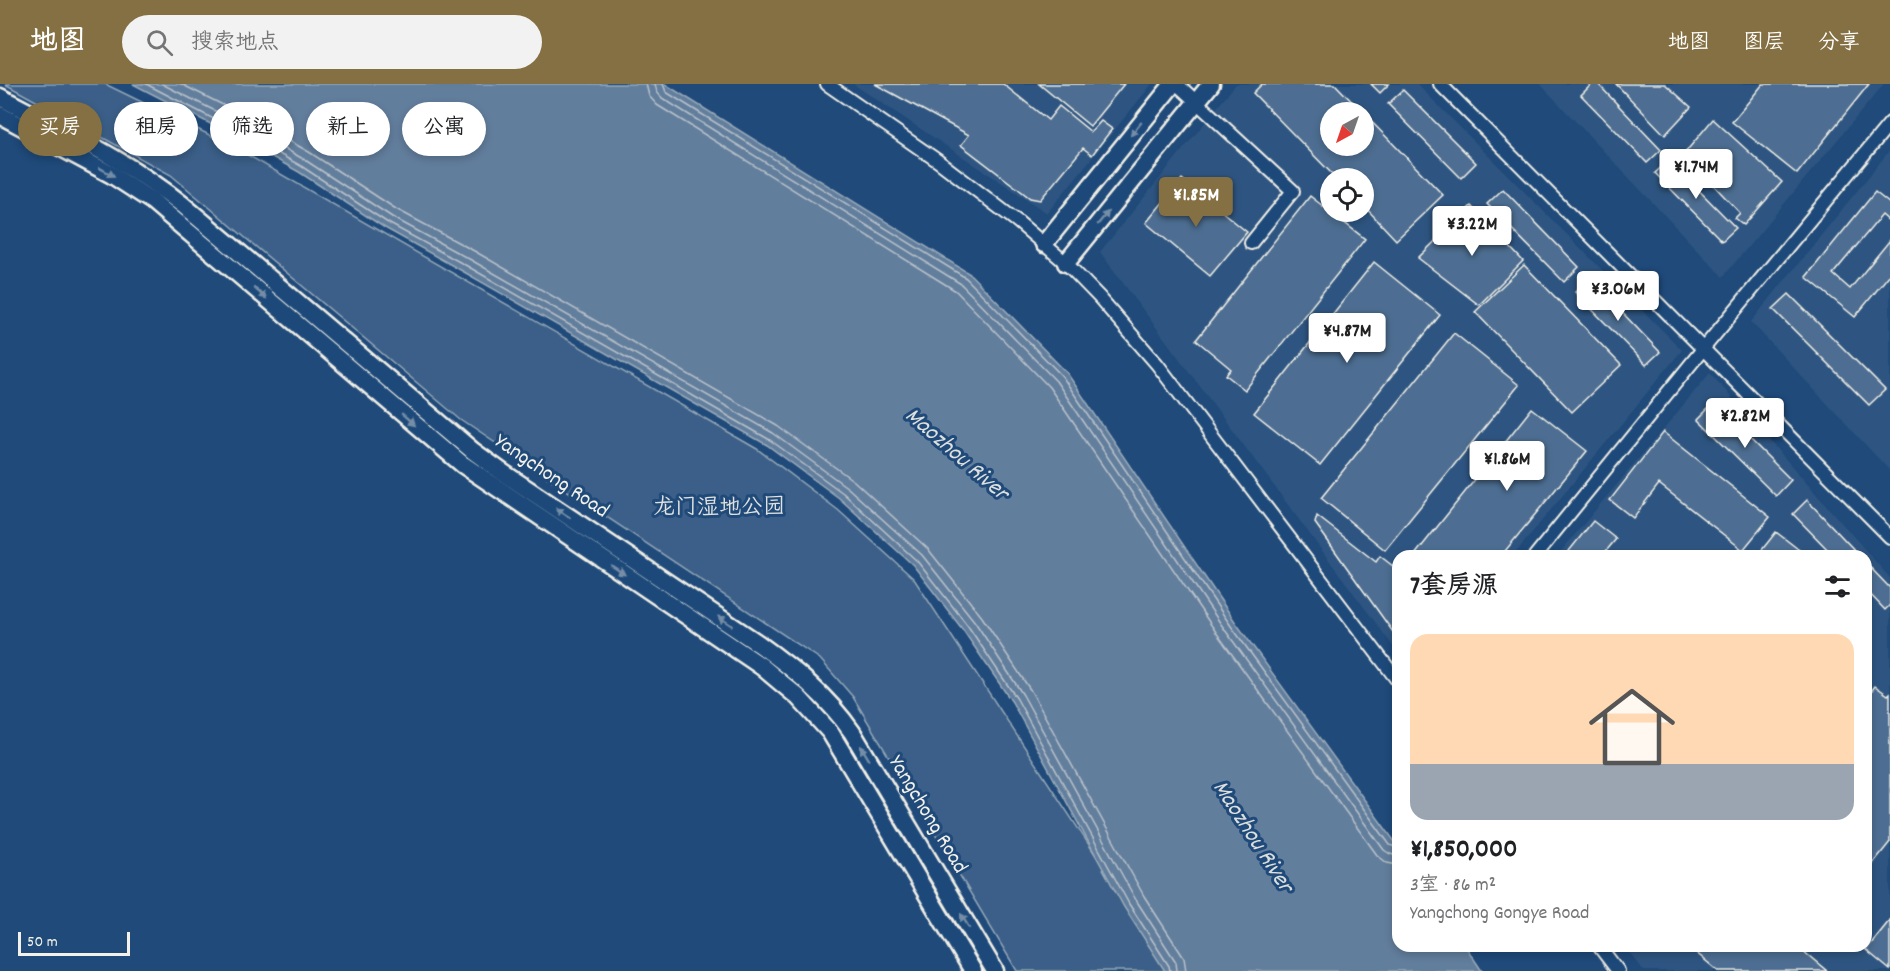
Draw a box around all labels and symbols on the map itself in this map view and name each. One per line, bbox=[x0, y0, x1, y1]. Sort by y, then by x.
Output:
north arrow bbox=[1320, 102, 1374, 156]
one-way arrow bbox=[1131, 122, 1143, 137]
pin: ¥1.74M bbox=[1647, 149, 1745, 200]
one-way arrow bbox=[99, 167, 116, 177]
pin: ¥1.85M bbox=[1147, 177, 1245, 228]
pin: ¥3.22M bbox=[1423, 206, 1521, 257]
one-way arrow bbox=[1096, 211, 1109, 226]
pin: ¥3.06M bbox=[1569, 271, 1667, 322]
one-way arrow bbox=[252, 286, 267, 299]
pin: ¥4.87M bbox=[1298, 313, 1396, 364]
pin: ¥2.82M bbox=[1696, 398, 1794, 449]
water label: Maozhou River bbox=[896, 400, 1018, 512]
one-way arrow bbox=[400, 413, 416, 426]
street label: Yangchong Road bbox=[487, 427, 615, 527]
pin: ¥1.86M bbox=[1458, 441, 1556, 492]
park label: 龙门湿地公园 bbox=[653, 493, 785, 524]
one-way arrow bbox=[555, 507, 571, 519]
one-way arrow bbox=[609, 564, 625, 576]
one-way arrow bbox=[717, 615, 733, 627]
one-way arrow bbox=[859, 745, 870, 761]
street label: Yangchong Road bbox=[880, 750, 974, 880]
water label: Maozhou River bbox=[1203, 774, 1303, 903]
one-way arrow bbox=[959, 913, 970, 929]
scale bar bbox=[18, 929, 130, 956]

